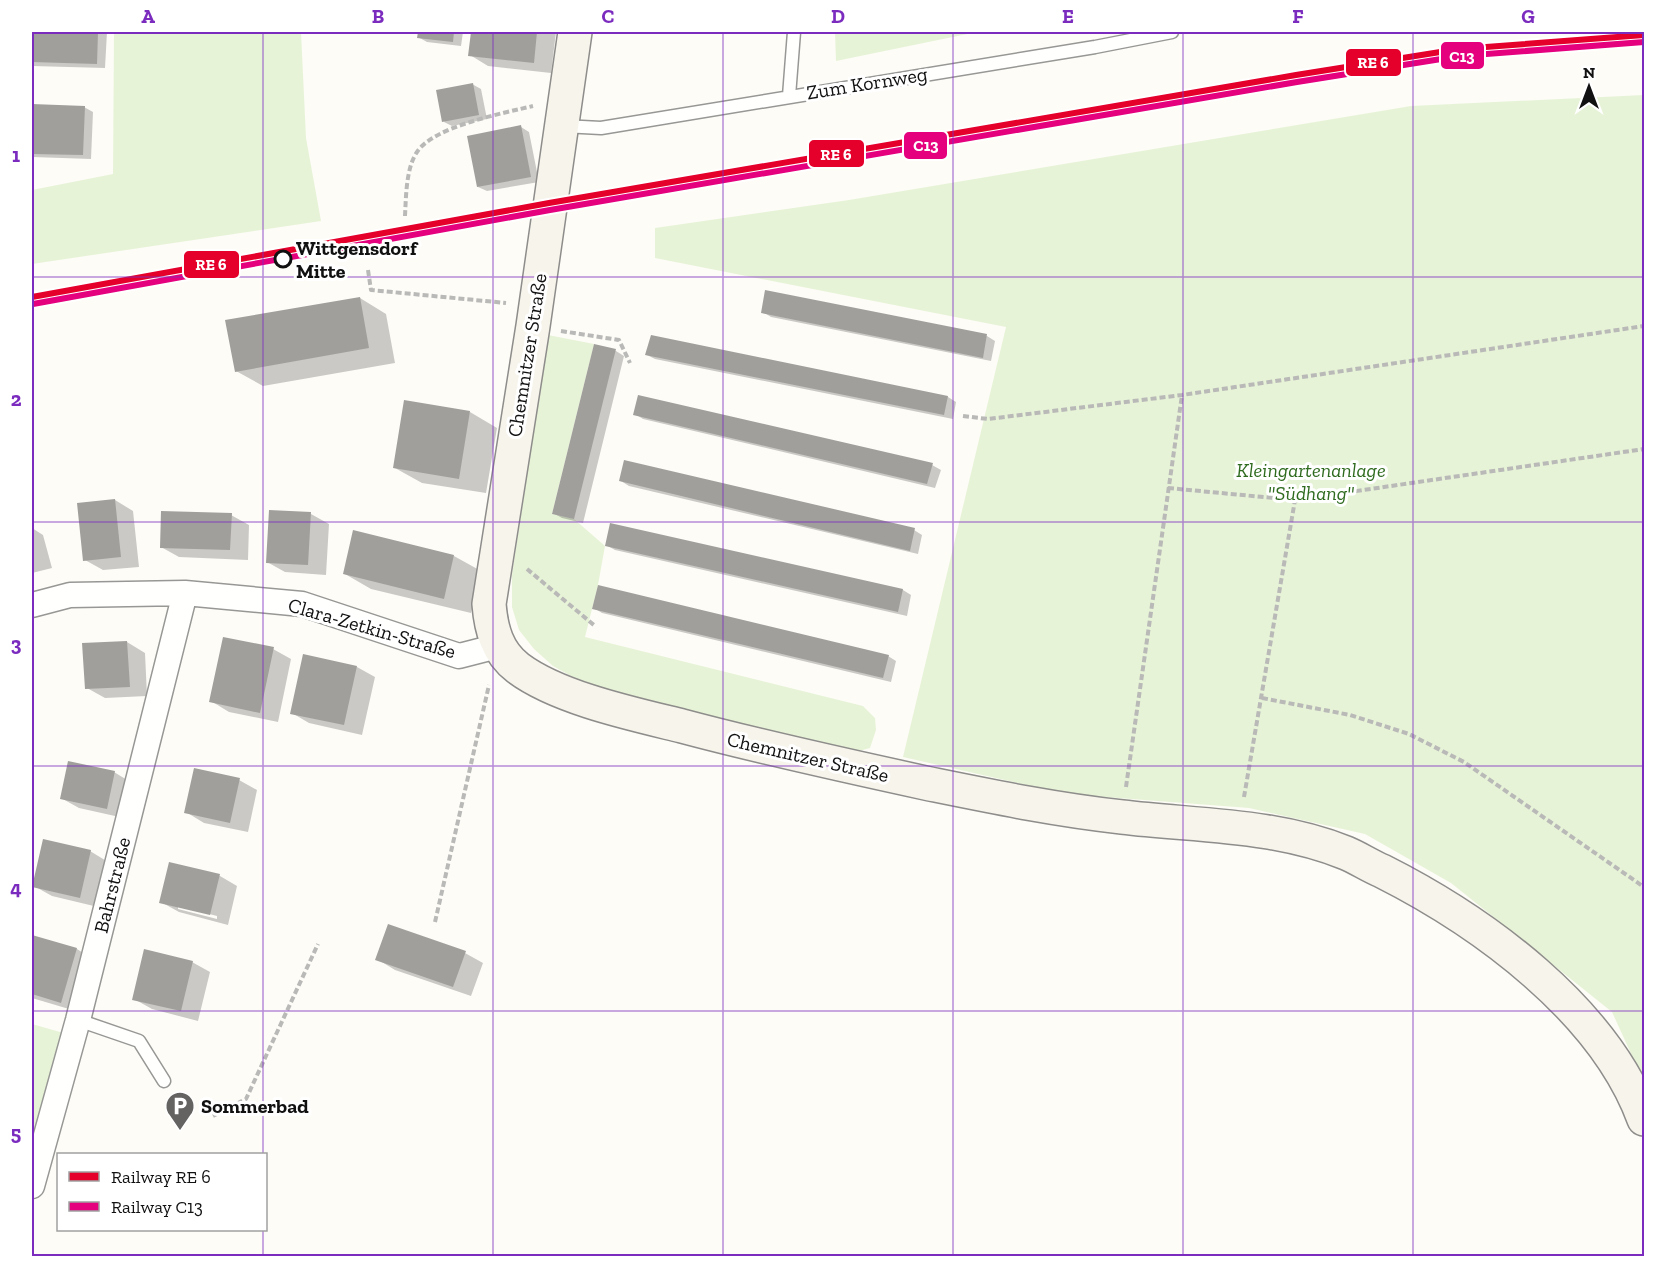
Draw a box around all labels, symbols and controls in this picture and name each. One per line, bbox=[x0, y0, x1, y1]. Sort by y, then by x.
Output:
text: A bbox=[141, 4, 155, 28]
text: B bbox=[372, 4, 384, 28]
text: C bbox=[602, 4, 615, 28]
text: D bbox=[831, 4, 845, 28]
text: E bbox=[1062, 4, 1074, 28]
text: F bbox=[1292, 4, 1304, 28]
text: G bbox=[1521, 4, 1535, 28]
line badge: C13 bbox=[1440, 41, 1485, 70]
text: C13 bbox=[1449, 47, 1475, 66]
line badge: RE 6 bbox=[1345, 48, 1402, 77]
text: RE 6 bbox=[1357, 53, 1389, 72]
north arrow bbox=[1559, 57, 1619, 117]
street label: Zum Kornweg bbox=[805, 62, 929, 104]
text: N bbox=[1583, 63, 1595, 82]
line badge: C13 bbox=[903, 131, 948, 160]
text: C13 bbox=[913, 136, 939, 155]
line badge: RE 6 bbox=[808, 139, 865, 168]
text: 1 bbox=[12, 143, 20, 167]
text: RE 6 bbox=[820, 145, 852, 164]
place label: Wittgensdorf Mitte bbox=[296, 236, 419, 283]
line badge: RE 6 bbox=[183, 250, 240, 279]
marker: Wittgensdorf Mitte bbox=[274, 250, 292, 268]
text: RE 6 bbox=[195, 255, 227, 274]
street label: Chemnitzer Straße bbox=[502, 272, 552, 438]
text: 2 bbox=[11, 387, 22, 411]
park label: Kleingartenanlage "Südhang" bbox=[1236, 458, 1386, 505]
street label: Clara-Zetkin-Straße bbox=[285, 593, 459, 663]
text: 3 bbox=[11, 632, 22, 656]
street label: Chemnitzer Straße bbox=[725, 727, 891, 787]
street label: Bahrstraße bbox=[88, 835, 136, 935]
text: 4 bbox=[10, 876, 22, 900]
parking icon: Sommerbad bbox=[164, 1090, 196, 1132]
place label: Sommerbad bbox=[201, 1094, 309, 1118]
text: 5 bbox=[11, 1121, 21, 1145]
legend bbox=[57, 1153, 267, 1231]
text: Railway RE 6 bbox=[111, 1166, 211, 1188]
text: Railway C13 bbox=[111, 1196, 203, 1218]

